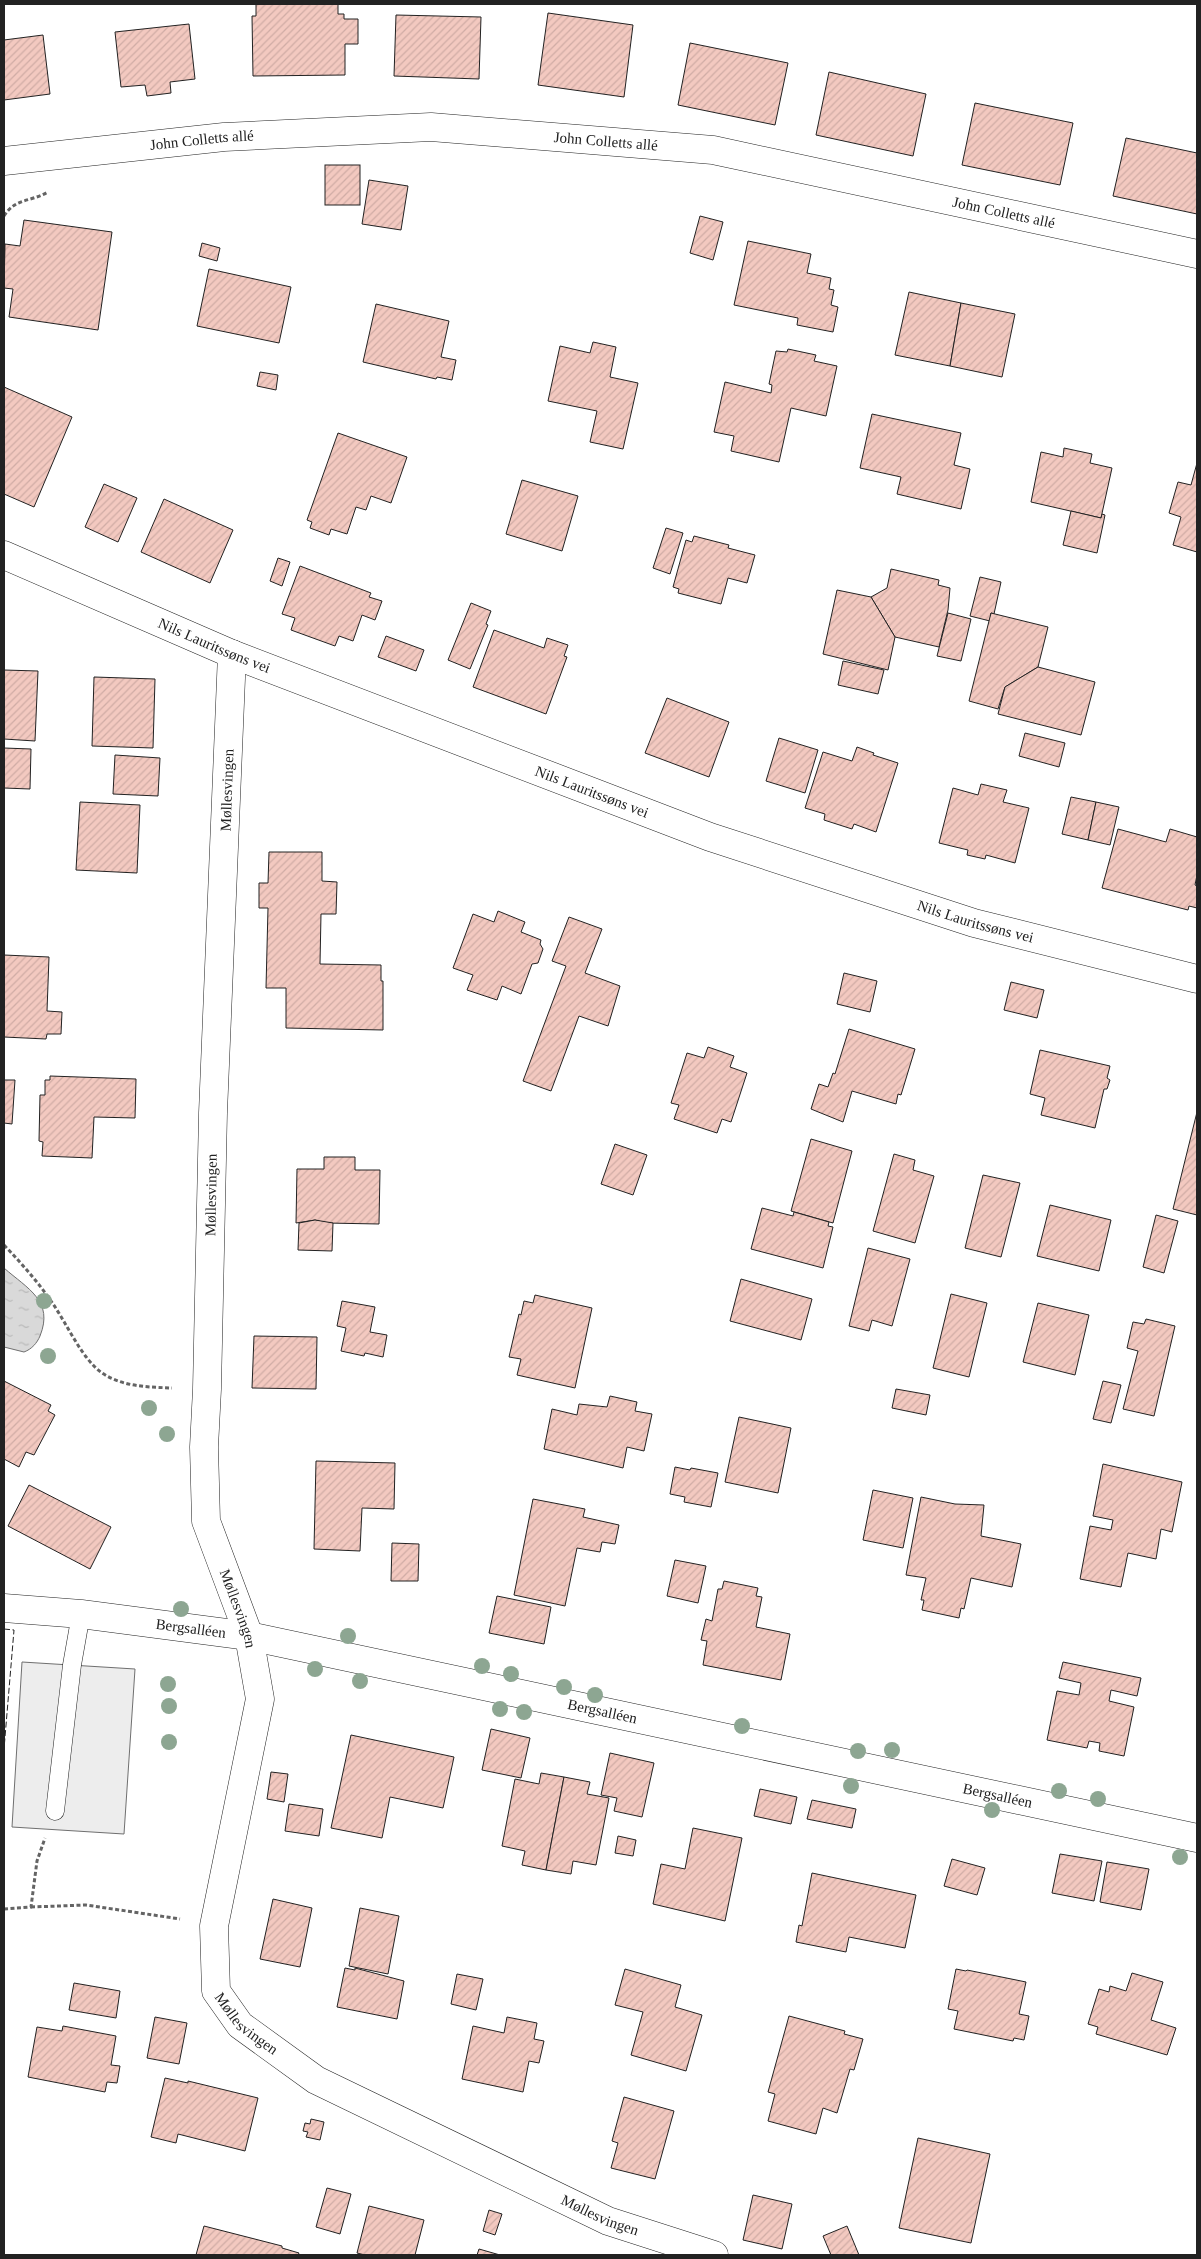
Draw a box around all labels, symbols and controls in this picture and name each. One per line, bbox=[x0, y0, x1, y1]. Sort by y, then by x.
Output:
street label: John Colletts allé bbox=[149, 128, 254, 153]
street label: John Colletts allé bbox=[553, 129, 659, 154]
street label: John Colletts allé bbox=[951, 194, 1057, 231]
street label: Nils Lauritssøns vei bbox=[156, 615, 273, 676]
street label: Møllesvingen bbox=[218, 748, 236, 832]
street label: Nils Lauritssøns vei bbox=[533, 763, 651, 821]
street label: Nils Lauritssøns vei bbox=[915, 897, 1035, 946]
street label: Møllesvingen bbox=[202, 1153, 220, 1236]
street label: Møllesvingen bbox=[217, 1567, 259, 1650]
street label: Bergsalléen bbox=[155, 1616, 227, 1641]
street label: Bergsalléen bbox=[566, 1696, 639, 1727]
street label: Bergsalléen bbox=[961, 1780, 1034, 1811]
street label: Møllesvingen bbox=[212, 1989, 281, 2058]
street label: Møllesvingen bbox=[559, 2192, 641, 2238]

